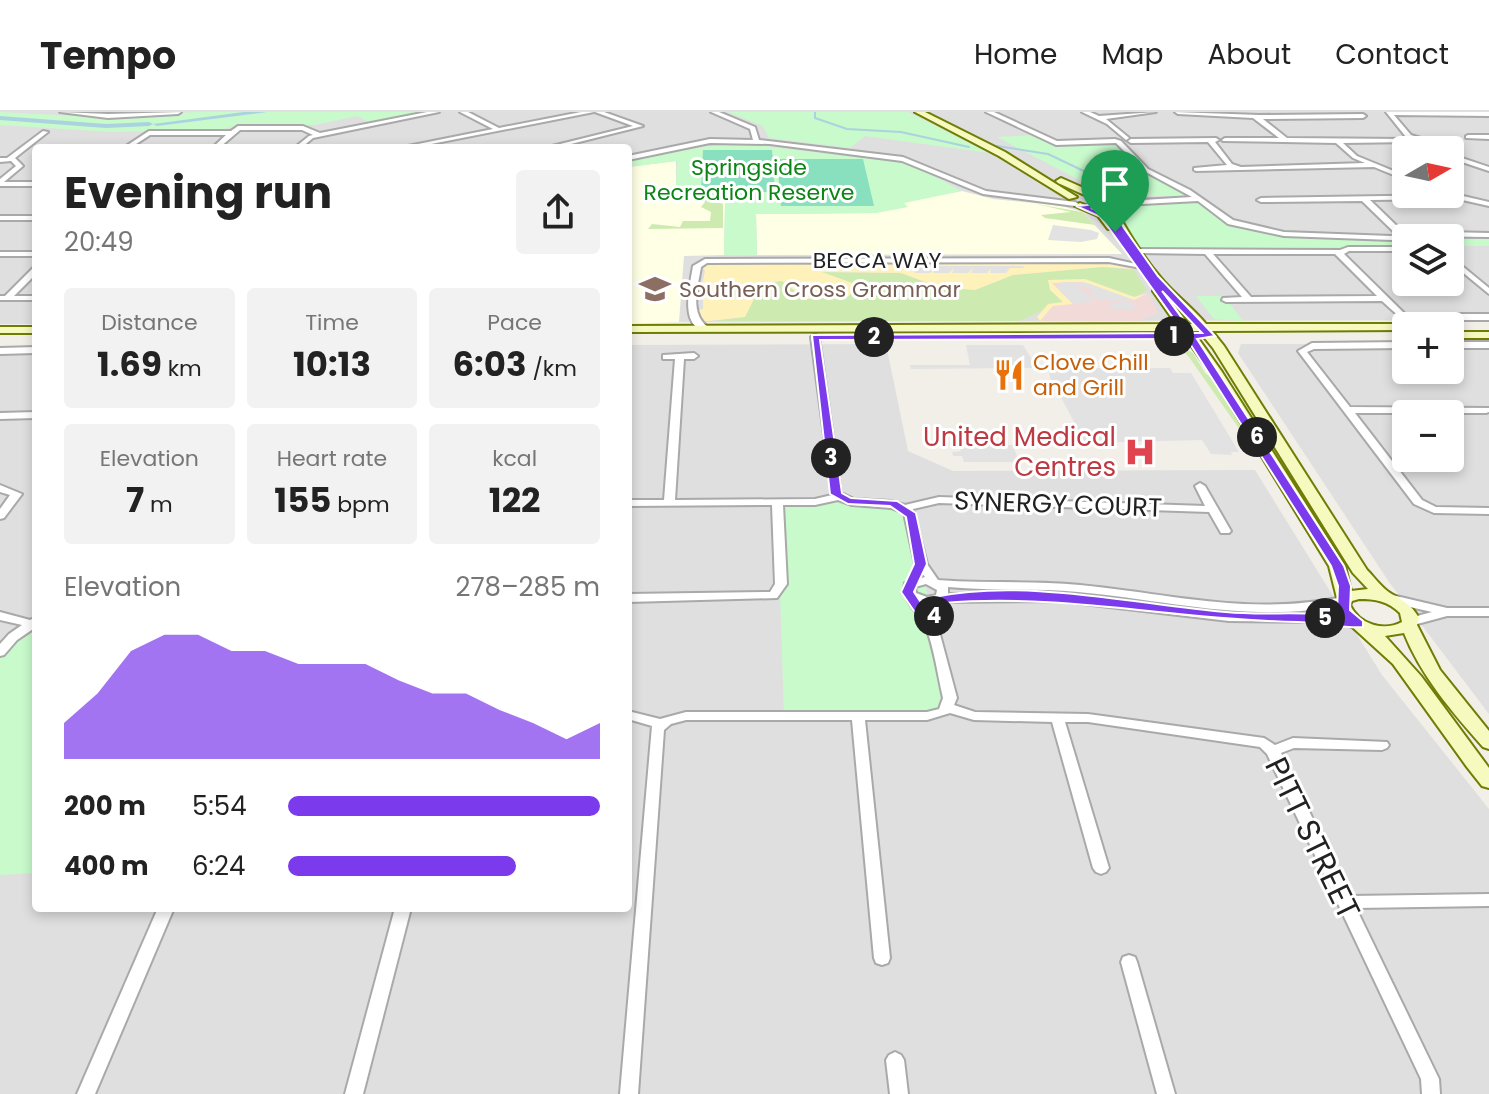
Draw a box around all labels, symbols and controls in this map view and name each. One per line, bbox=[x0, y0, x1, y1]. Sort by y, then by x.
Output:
text: Tempo bbox=[40, 29, 176, 82]
text: Home bbox=[974, 35, 1057, 74]
text: Map bbox=[1101, 35, 1163, 74]
text: About bbox=[1207, 35, 1291, 74]
text: Contact bbox=[1335, 35, 1449, 74]
north arrow bbox=[1392, 136, 1464, 208]
map controls bbox=[1392, 136, 1464, 472]
pin bbox=[1081, 150, 1149, 232]
park label: Springside Recreation Reserve bbox=[644, 152, 854, 208]
text: Evening run bbox=[64, 162, 332, 223]
icon: arrive bbox=[1093, 162, 1137, 206]
button: share bbox=[516, 170, 600, 254]
text: 20:49 bbox=[64, 224, 134, 260]
button: layers bbox=[1392, 224, 1464, 296]
street label: BECCA WAY bbox=[813, 245, 941, 276]
school or university icon: Southern Cross Grammar bbox=[638, 272, 672, 306]
place label: Southern Cross Grammar bbox=[679, 274, 961, 305]
text: Distance bbox=[101, 307, 198, 338]
text: Time bbox=[305, 307, 359, 338]
text: Pace bbox=[487, 307, 542, 338]
button: + bbox=[1392, 312, 1464, 384]
pin: 1 bbox=[1154, 316, 1194, 356]
pin: 2 bbox=[854, 317, 894, 357]
text: 1 bbox=[1170, 320, 1178, 351]
text: 2 bbox=[868, 321, 880, 352]
text: 1.69 bbox=[97, 340, 162, 388]
text: 10:13 bbox=[293, 340, 371, 388]
text: 6:03 bbox=[452, 340, 527, 388]
place label: Clove Chill and Grill bbox=[1033, 347, 1149, 403]
text: km bbox=[162, 353, 202, 384]
text: /km bbox=[527, 353, 577, 384]
restaurant icon: Clove Chill and Grill bbox=[992, 358, 1026, 392]
button: − bbox=[1392, 400, 1464, 472]
pin: 6 bbox=[1237, 417, 1277, 457]
place label: United Medical Centres bbox=[923, 419, 1116, 485]
text: 6 bbox=[1250, 421, 1264, 452]
hospital icon: United Medical Centres bbox=[1123, 435, 1157, 469]
pin: 3 bbox=[811, 438, 851, 478]
text: 3 bbox=[824, 442, 838, 473]
text: Elevation bbox=[100, 443, 199, 474]
text: Heart rate bbox=[277, 443, 387, 474]
text: kcal bbox=[492, 443, 537, 474]
text: 7 bbox=[126, 476, 144, 524]
text: 155 bbox=[274, 476, 331, 524]
text: 122 bbox=[489, 476, 540, 524]
street label: SYNERGY COURT bbox=[953, 482, 1163, 526]
text: m bbox=[144, 489, 173, 520]
text: bpm bbox=[331, 489, 390, 520]
text: Elevation bbox=[64, 569, 181, 605]
text: 278–285 m bbox=[455, 569, 600, 605]
pin: 4 bbox=[914, 596, 954, 636]
pin: 5 bbox=[1305, 598, 1345, 638]
text: 4 bbox=[927, 600, 941, 631]
text: 5 bbox=[1318, 602, 1332, 633]
street label: PITT STREET bbox=[1254, 749, 1372, 927]
text: 200 m bbox=[64, 788, 146, 824]
text: 5:54 bbox=[192, 788, 247, 824]
text: 400 m bbox=[64, 848, 149, 884]
text: 6:24 bbox=[192, 848, 245, 884]

